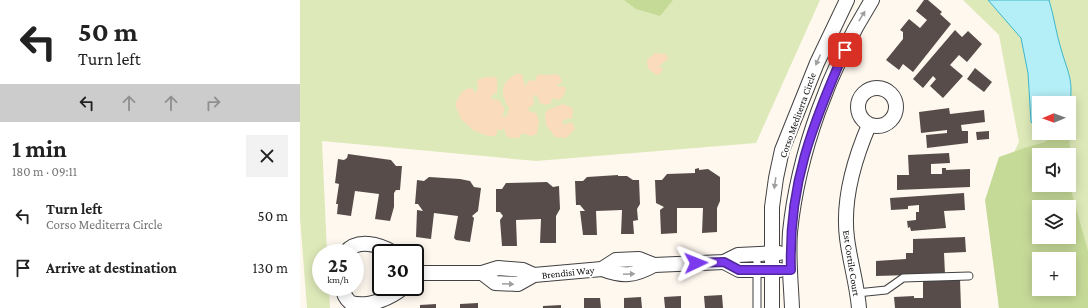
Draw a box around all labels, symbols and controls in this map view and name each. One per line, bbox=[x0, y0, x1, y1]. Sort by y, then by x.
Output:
one-way arrow bbox=[858, 11, 866, 21]
icon: left bbox=[12, 16, 64, 68]
text: 50 m bbox=[78, 16, 138, 47]
pin bbox=[828, 33, 862, 67]
icon: arrive bbox=[834, 39, 856, 61]
text: Turn left bbox=[78, 49, 141, 69]
one-way arrow bbox=[815, 55, 821, 66]
street label: Corso Mediterra Circle bbox=[777, 71, 818, 159]
icon: left bbox=[76, 92, 98, 114]
icon: ahead bbox=[118, 92, 140, 114]
icon: ahead bbox=[160, 92, 182, 114]
icon: right bbox=[202, 92, 224, 114]
north arrow bbox=[1032, 96, 1076, 140]
map controls bbox=[1032, 96, 1076, 296]
text: 1 min bbox=[12, 135, 67, 162]
button: close bbox=[246, 135, 288, 177]
button: sound bbox=[1032, 148, 1076, 192]
text: 180 m · 09:11 bbox=[12, 164, 77, 179]
one-way arrow bbox=[772, 176, 778, 189]
button: layers bbox=[1032, 200, 1076, 244]
text: Turn left bbox=[46, 201, 102, 217]
icon: left bbox=[12, 205, 34, 227]
text: 50 m bbox=[258, 208, 288, 224]
text: Corso Mediterra Circle bbox=[46, 217, 163, 232]
street label: Est Cortile Court bbox=[841, 229, 862, 298]
position arrow bbox=[675, 242, 717, 284]
speed limit sign: 30 bbox=[372, 244, 424, 296]
button: + bbox=[1032, 252, 1076, 296]
text: 25 bbox=[328, 254, 348, 276]
icon: arrive bbox=[12, 257, 34, 279]
text: Arrive at destination bbox=[46, 260, 177, 276]
text: 130 m bbox=[253, 260, 288, 276]
street label: Brendisi Way bbox=[541, 264, 595, 281]
one-way arrow bbox=[623, 271, 636, 277]
text: km/h bbox=[327, 274, 349, 285]
one-way arrow bbox=[502, 280, 514, 287]

